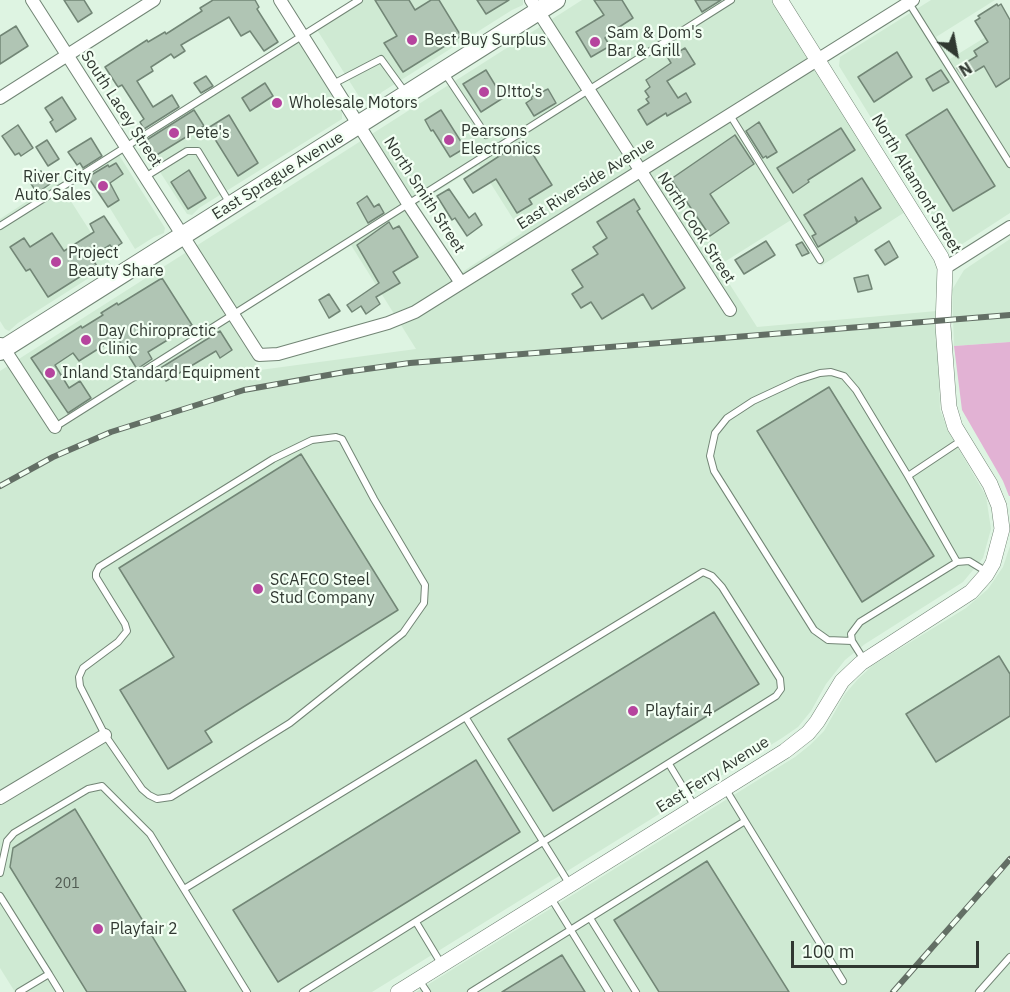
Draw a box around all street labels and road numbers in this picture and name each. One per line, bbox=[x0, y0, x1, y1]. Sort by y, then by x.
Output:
street label: South Lacey Street bbox=[76, 47, 166, 171]
street label: North Altamont Street bbox=[867, 111, 965, 257]
street label: East Sprague Avenue bbox=[209, 128, 347, 224]
street label: North Smith Street bbox=[379, 133, 469, 257]
street label: East Riverside Avenue bbox=[514, 134, 658, 234]
street label: North Cook Street bbox=[653, 169, 739, 287]
street label: East Ferry Avenue bbox=[653, 733, 773, 817]

